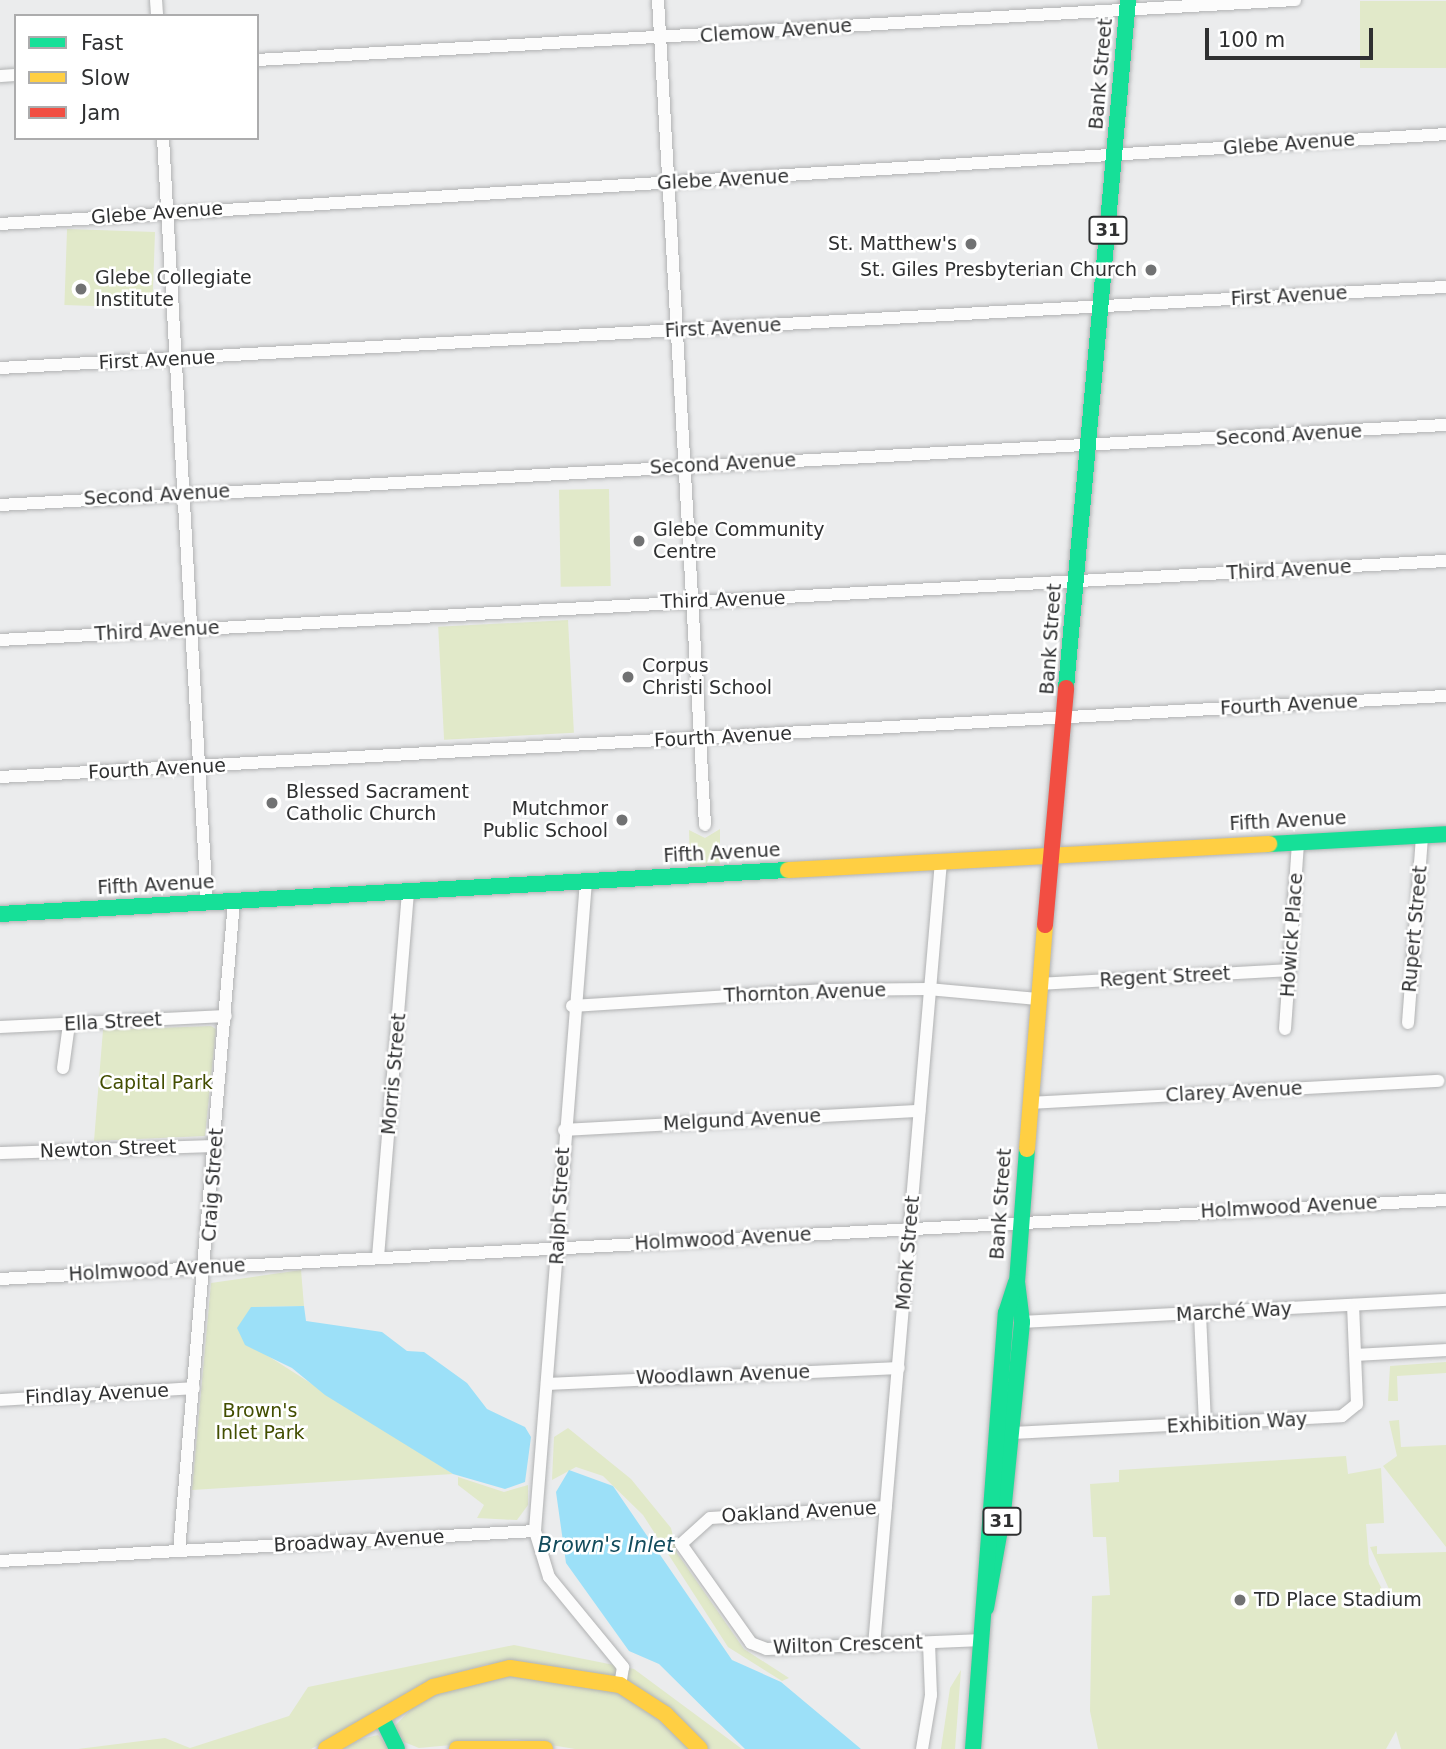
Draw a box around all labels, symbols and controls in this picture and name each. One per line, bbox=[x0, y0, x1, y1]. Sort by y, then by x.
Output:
legend bbox=[14, 14, 259, 140]
street label: Clemow Avenue bbox=[699, 14, 853, 48]
scale bar bbox=[1208, 14, 1376, 58]
street label: Bank Street bbox=[1085, 17, 1117, 131]
text: 100 m bbox=[1218, 28, 1285, 52]
text: Fast bbox=[81, 31, 123, 55]
text: Slow bbox=[81, 66, 130, 90]
text: Jam bbox=[81, 101, 121, 125]
street label: Glebe Avenue bbox=[1222, 128, 1356, 160]
street label: Glebe Avenue bbox=[656, 165, 790, 195]
street label: Glebe Avenue bbox=[90, 197, 224, 229]
road number: 31 bbox=[1087, 215, 1129, 244]
place label: St. Matthew's bbox=[828, 233, 957, 255]
marker: St. Matthew's bbox=[963, 236, 979, 252]
place label: St. Giles Presbyterian Church bbox=[860, 259, 1137, 281]
marker: St. Giles Presbyterian Church bbox=[1143, 262, 1159, 278]
place label: Glebe Collegiate Institute bbox=[95, 267, 252, 311]
marker: Glebe Collegiate Institute bbox=[73, 281, 89, 297]
street label: First Avenue bbox=[1230, 282, 1348, 310]
street label: First Avenue bbox=[664, 314, 782, 342]
street label: First Avenue bbox=[98, 346, 216, 374]
street label: Second Avenue bbox=[1215, 420, 1363, 450]
street label: Second Avenue bbox=[649, 449, 797, 479]
street label: Second Avenue bbox=[83, 480, 231, 510]
place label: Glebe Community Centre bbox=[653, 519, 824, 563]
marker: Glebe Community Centre bbox=[631, 533, 647, 549]
street label: Third Avenue bbox=[1226, 555, 1352, 585]
street label: Bank Street bbox=[1036, 583, 1066, 695]
street label: Third Avenue bbox=[660, 586, 786, 614]
street label: Third Avenue bbox=[94, 616, 220, 646]
place label: Corpus Christi School bbox=[642, 655, 772, 699]
marker: Corpus Christi School bbox=[620, 669, 636, 685]
street label: Fourth Avenue bbox=[1220, 690, 1358, 720]
street label: Fourth Avenue bbox=[654, 722, 792, 752]
street label: Fourth Avenue bbox=[88, 754, 226, 784]
place label: Blessed Sacrament Catholic Church bbox=[286, 781, 469, 825]
marker: Blessed Sacrament Catholic Church bbox=[264, 795, 280, 811]
place label: Mutchmor Public School bbox=[483, 798, 608, 842]
street label: Fifth Avenue bbox=[1229, 807, 1347, 835]
marker: Mutchmor Public School bbox=[614, 812, 630, 828]
street label: Fifth Avenue bbox=[663, 839, 781, 867]
street label: Rupert Street bbox=[1398, 865, 1432, 993]
street label: Fifth Avenue bbox=[97, 871, 215, 899]
street label: Howick Place bbox=[1276, 872, 1308, 998]
street label: Regent Street bbox=[1099, 962, 1231, 992]
street label: Thornton Avenue bbox=[723, 979, 887, 1007]
street label: Ella Street bbox=[63, 1008, 163, 1036]
street label: Morris Street bbox=[377, 1012, 411, 1136]
park label: Capital Park bbox=[99, 1072, 213, 1094]
street label: Clarey Avenue bbox=[1165, 1077, 1303, 1107]
street label: Melgund Avenue bbox=[662, 1104, 822, 1136]
street label: Craig Street bbox=[198, 1127, 228, 1243]
street label: Newton Street bbox=[39, 1135, 177, 1163]
street label: Ralph Street bbox=[546, 1147, 574, 1265]
street label: Bank Street bbox=[986, 1148, 1016, 1260]
street label: Holmwood Avenue bbox=[1200, 1191, 1378, 1223]
street label: Monk Street bbox=[892, 1195, 924, 1311]
street label: Holmwood Avenue bbox=[634, 1223, 812, 1255]
street label: Holmwood Avenue bbox=[68, 1254, 246, 1286]
street label: Marché Way bbox=[1175, 1298, 1293, 1326]
street label: Woodlawn Avenue bbox=[636, 1361, 810, 1389]
street label: Findlay Avenue bbox=[25, 1379, 169, 1409]
park label: Brown's Inlet Park bbox=[215, 1400, 305, 1444]
street label: Exhibition Way bbox=[1166, 1408, 1308, 1438]
street label: Oakland Avenue bbox=[721, 1497, 877, 1527]
road number: 31 bbox=[981, 1506, 1023, 1536]
street label: Broadway Avenue bbox=[273, 1525, 445, 1557]
water label: Brown's Inlet bbox=[538, 1532, 674, 1558]
place label: TD Place Stadium bbox=[1254, 1589, 1422, 1611]
marker: TD Place Stadium bbox=[1232, 1592, 1248, 1608]
street label: Wilton Crescent bbox=[773, 1631, 923, 1659]

